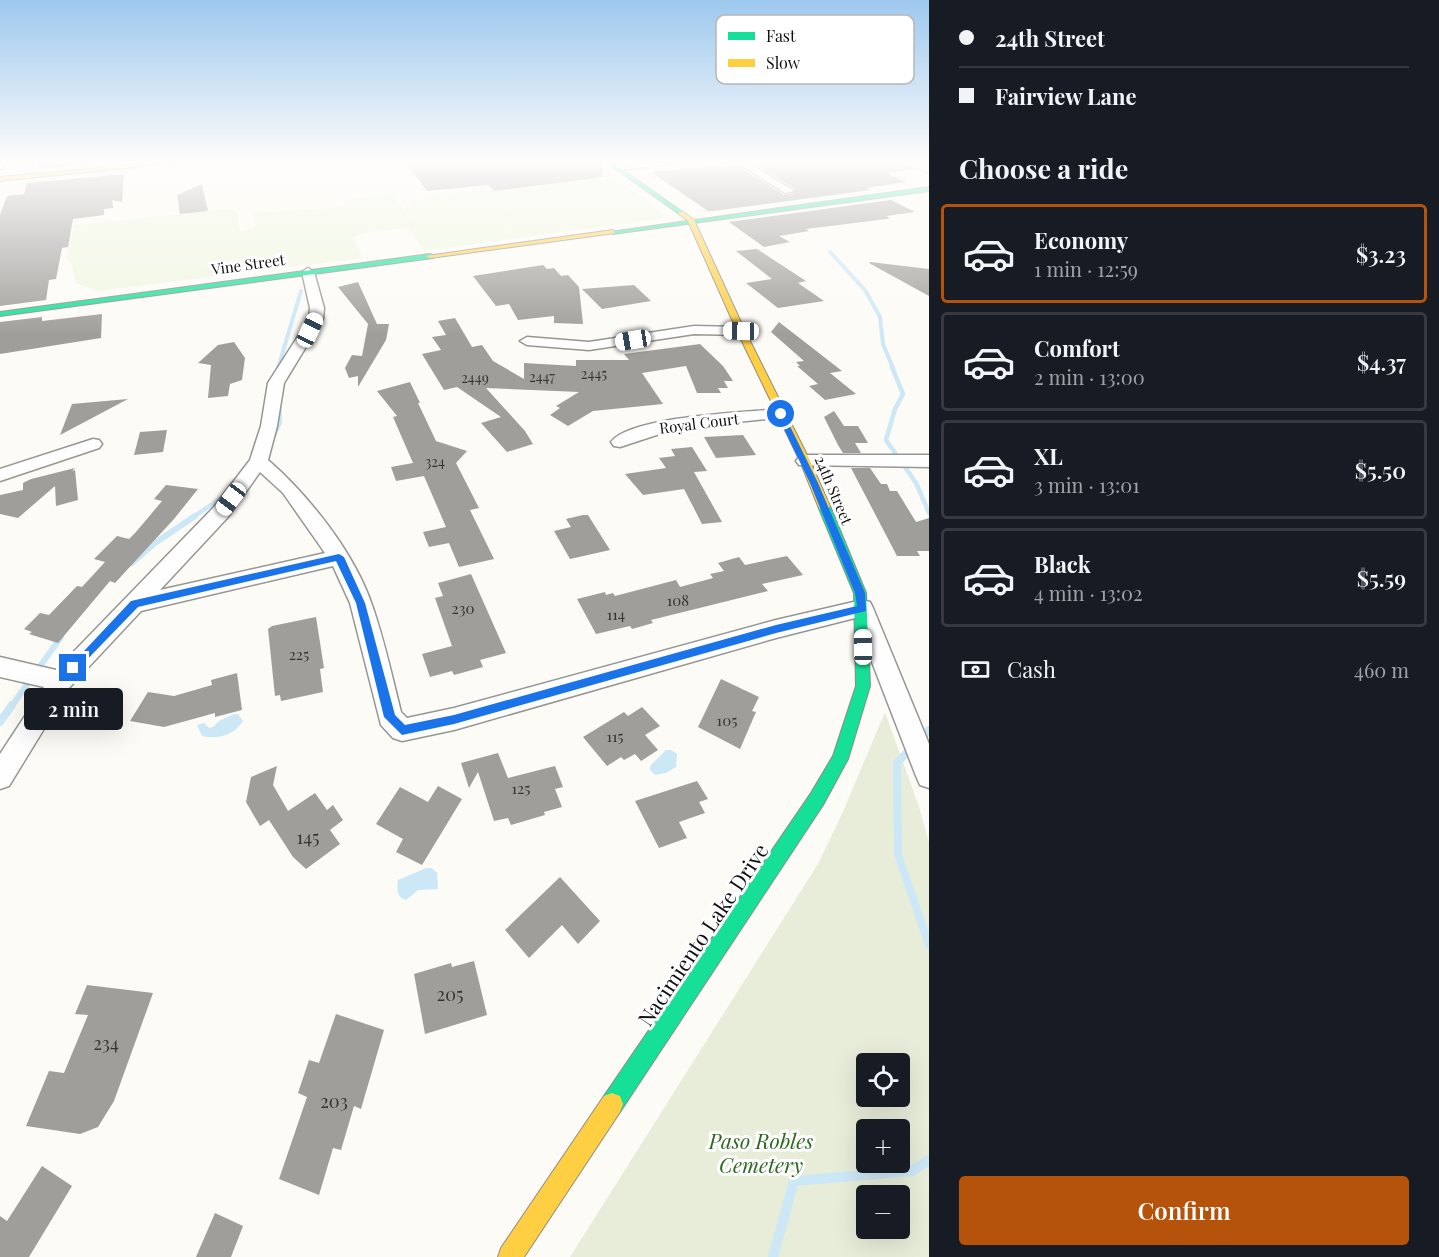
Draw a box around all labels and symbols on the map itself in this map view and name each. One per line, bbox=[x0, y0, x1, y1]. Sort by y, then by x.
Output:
legend bbox=[716, 15, 914, 84]
text: Fast bbox=[766, 25, 796, 46]
text: Slow bbox=[766, 52, 801, 73]
street label: Vine Street bbox=[209, 249, 287, 279]
car bbox=[294, 310, 326, 350]
car bbox=[723, 322, 759, 340]
car bbox=[614, 328, 652, 352]
house number: 2445 bbox=[581, 364, 607, 383]
house number: 2447 bbox=[529, 367, 555, 386]
house number: 2449 bbox=[461, 368, 489, 387]
route start bbox=[767, 400, 794, 427]
street label: Royal Court bbox=[658, 408, 741, 438]
house number: 324 bbox=[425, 452, 445, 471]
street label: 24th Street bbox=[811, 453, 858, 528]
car bbox=[213, 479, 249, 519]
house number: 108 bbox=[667, 590, 689, 610]
house number: 230 bbox=[452, 598, 474, 618]
house number: 114 bbox=[607, 604, 625, 624]
car bbox=[854, 629, 872, 665]
house number: 225 bbox=[289, 644, 309, 664]
route end bbox=[59, 654, 86, 681]
callout: 2 min bbox=[23, 689, 122, 731]
house number: 105 bbox=[717, 710, 737, 730]
house number: 115 bbox=[606, 726, 624, 746]
house number: 125 bbox=[512, 778, 530, 798]
house number: 145 bbox=[296, 825, 320, 849]
street label: Nacimiento Lake Drive bbox=[630, 837, 774, 1031]
house number: 205 bbox=[437, 982, 463, 1006]
house number: 234 bbox=[93, 1031, 119, 1055]
house number: 203 bbox=[320, 1089, 348, 1113]
park label: Paso Robles Cemetery bbox=[708, 1126, 813, 1178]

